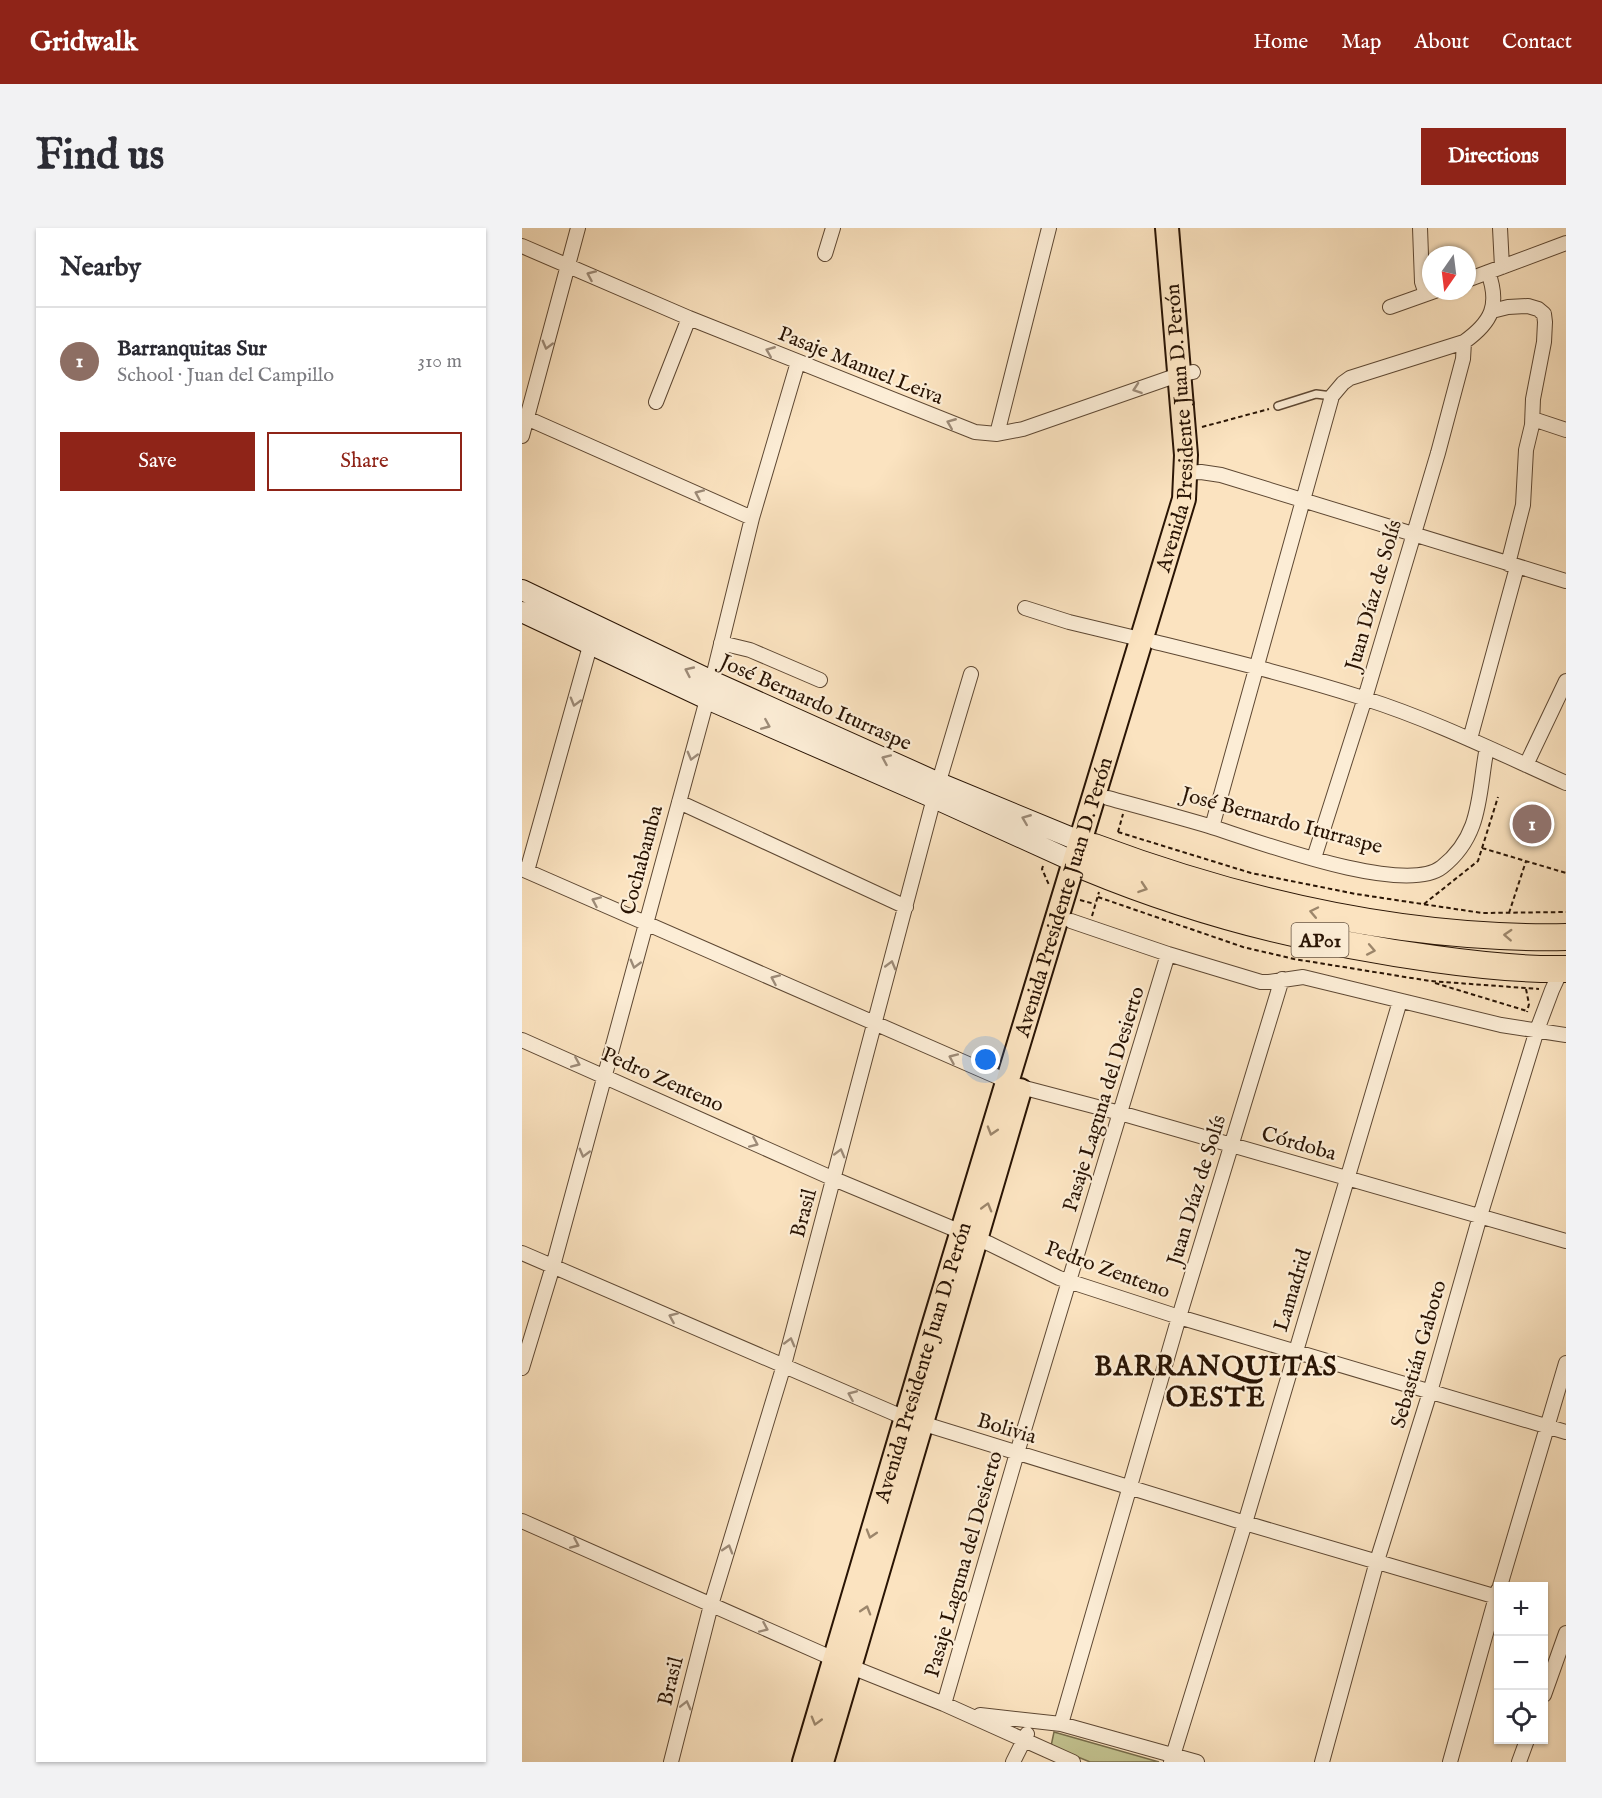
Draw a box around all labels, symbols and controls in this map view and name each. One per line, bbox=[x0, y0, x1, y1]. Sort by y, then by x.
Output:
text: Gridwalk bbox=[30, 25, 138, 60]
text: Home bbox=[1253, 29, 1308, 56]
text: Map bbox=[1341, 29, 1381, 56]
text: About bbox=[1414, 29, 1469, 56]
text: Contact bbox=[1502, 29, 1572, 56]
button: Directions bbox=[1421, 128, 1566, 185]
text: Find us bbox=[36, 130, 164, 183]
north arrow bbox=[1422, 246, 1476, 300]
text: Nearby bbox=[60, 251, 141, 284]
one-way arrow bbox=[586, 270, 597, 282]
street label: Avenida Presidente Juan D. Perón bbox=[1150, 283, 1201, 577]
street label: Pasaje Manuel Leiva bbox=[774, 321, 948, 412]
text: Barranquitas Sur bbox=[117, 335, 267, 363]
one-way arrow bbox=[541, 340, 554, 350]
one-way arrow bbox=[765, 346, 776, 358]
text: 1 bbox=[76, 349, 83, 374]
text: 310 m bbox=[418, 349, 462, 374]
text: School · Juan del Campillo bbox=[117, 363, 334, 388]
one-way arrow bbox=[1132, 382, 1143, 395]
one-way arrow bbox=[947, 418, 958, 430]
button: Save bbox=[60, 432, 255, 491]
button: Share bbox=[267, 432, 462, 491]
one-way arrow bbox=[694, 489, 705, 501]
street label: Juan Díaz de Solís bbox=[1339, 517, 1409, 676]
street label: José Bernardo Iturraspe bbox=[713, 648, 916, 758]
one-way arrow bbox=[684, 666, 695, 678]
one-way arrow bbox=[569, 697, 582, 707]
one-way arrow bbox=[759, 718, 770, 730]
one-way arrow bbox=[686, 751, 699, 761]
street label: Avenida Presidente Juan D. Perón bbox=[1009, 754, 1120, 1042]
one-way arrow bbox=[881, 755, 892, 767]
street label: José Bernardo Iturraspe bbox=[1176, 781, 1385, 861]
street label: Cochabamba bbox=[615, 802, 670, 918]
pin: 1 bbox=[1512, 802, 1552, 846]
one-way arrow bbox=[1022, 814, 1033, 826]
one-way arrow bbox=[1137, 881, 1148, 894]
one-way arrow bbox=[592, 896, 603, 908]
one-way arrow bbox=[1309, 906, 1319, 919]
road number: AP01 bbox=[1292, 923, 1348, 957]
one-way arrow bbox=[1503, 929, 1512, 942]
one-way arrow bbox=[1366, 943, 1376, 956]
one-way arrow bbox=[629, 959, 642, 969]
one-way arrow bbox=[883, 960, 896, 970]
one-way arrow bbox=[770, 974, 781, 986]
street label: Pasaje Laguna del Desierto bbox=[1057, 983, 1152, 1215]
street label: Pedro Zenteno bbox=[597, 1041, 728, 1119]
your location bbox=[971, 1045, 1000, 1074]
one-way arrow bbox=[949, 1053, 960, 1065]
one-way arrow bbox=[569, 1056, 580, 1068]
street label: Juan Díaz de Solís bbox=[1161, 1112, 1233, 1271]
street label: Córdoba bbox=[1258, 1121, 1340, 1168]
one-way arrow bbox=[987, 1125, 999, 1136]
one-way arrow bbox=[747, 1135, 758, 1147]
one-way arrow bbox=[579, 1147, 591, 1157]
one-way arrow bbox=[833, 1149, 846, 1159]
street label: Brasil bbox=[785, 1186, 824, 1241]
one-way arrow bbox=[980, 1202, 992, 1213]
street label: Avenida Presidente Juan D. Perón bbox=[869, 1219, 979, 1507]
street label: Pedro Zenteno bbox=[1041, 1235, 1174, 1306]
street label: Lamadrid bbox=[1268, 1245, 1319, 1335]
street label: Sebastián Gaboto bbox=[1385, 1277, 1453, 1431]
one-way arrow bbox=[668, 1313, 679, 1325]
one-way arrow bbox=[783, 1337, 795, 1348]
district label: BARRANQUITAS OESTE bbox=[1094, 1351, 1338, 1416]
one-way arrow bbox=[847, 1390, 858, 1402]
street label: Bolivia bbox=[974, 1408, 1040, 1451]
street label: Pasaje Laguna del Desierto bbox=[919, 1448, 1010, 1681]
one-way arrow bbox=[866, 1528, 878, 1539]
one-way arrow bbox=[569, 1537, 580, 1549]
one-way arrow bbox=[721, 1544, 733, 1555]
map controls bbox=[1494, 1582, 1548, 1744]
button: + bbox=[1494, 1582, 1548, 1636]
one-way arrow bbox=[859, 1605, 871, 1616]
one-way arrow bbox=[758, 1621, 769, 1633]
button: − bbox=[1494, 1636, 1548, 1690]
street label: Brasil bbox=[652, 1654, 691, 1709]
button: locate bbox=[1494, 1690, 1548, 1744]
one-way arrow bbox=[678, 1700, 691, 1710]
one-way arrow bbox=[810, 1716, 823, 1726]

